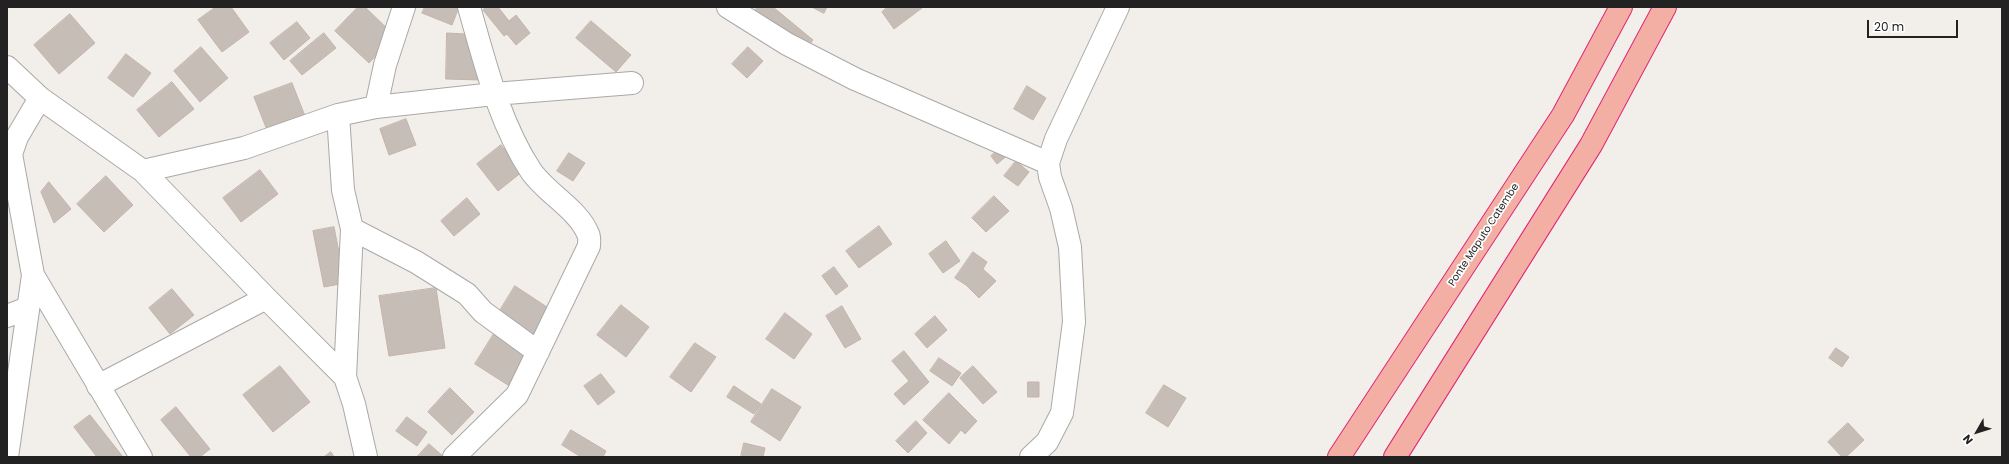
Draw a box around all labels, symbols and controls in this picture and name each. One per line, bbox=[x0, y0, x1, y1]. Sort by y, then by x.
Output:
scale bar bbox=[1869, 12, 1960, 38]
text: 20 m bbox=[1874, 18, 1904, 35]
street label: Ponte Maputo Catembe bbox=[1446, 181, 1522, 289]
north arrow bbox=[1957, 412, 1997, 452]
text: N bbox=[1959, 431, 1976, 448]

